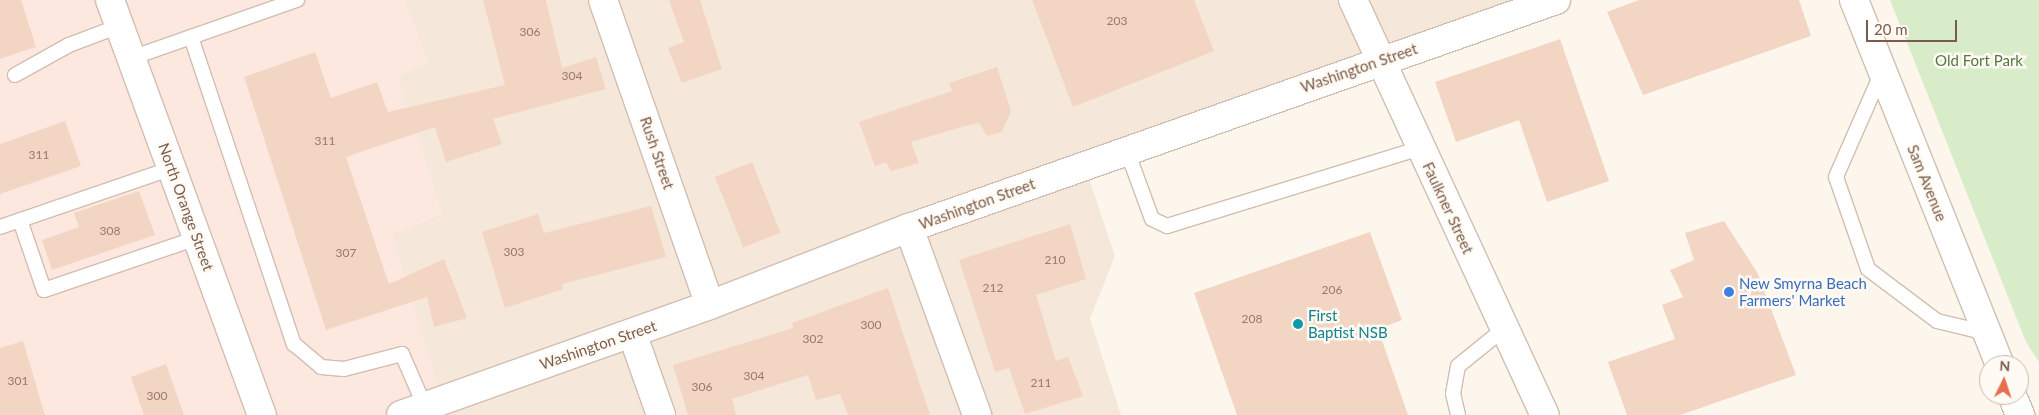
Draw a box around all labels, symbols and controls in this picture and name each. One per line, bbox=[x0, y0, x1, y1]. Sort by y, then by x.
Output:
scale bar bbox=[1869, 10, 1960, 42]
house number: 203 bbox=[1107, 14, 1127, 28]
text: 20 m bbox=[1874, 20, 1908, 38]
house number: 306 bbox=[520, 25, 540, 39]
street label: Washington Street bbox=[1298, 40, 1420, 96]
park label: Old Fort Park bbox=[1935, 52, 2023, 70]
house number: 304 bbox=[562, 69, 582, 83]
street label: Rush Street bbox=[636, 114, 678, 192]
house number: 311 bbox=[315, 134, 335, 148]
street label: North Orange Street bbox=[155, 141, 217, 273]
street label: Sam Avenue bbox=[1903, 142, 1951, 224]
house number: 311 bbox=[29, 148, 49, 162]
street label: Faulkner Street bbox=[1419, 159, 1477, 257]
street label: Washington Street bbox=[916, 175, 1038, 233]
house number: 308 bbox=[100, 224, 120, 238]
house number: 303 bbox=[504, 245, 524, 259]
house number: 307 bbox=[336, 246, 356, 260]
house number: 210 bbox=[1045, 253, 1065, 267]
place label: New Smyrna Beach Farmers' Market bbox=[1739, 274, 1867, 309]
house number: 212 bbox=[983, 281, 1003, 295]
house number: 206 bbox=[1322, 283, 1342, 297]
marker: New Smyrna Beach Farmers' Market bbox=[1723, 286, 1735, 298]
place label: First Baptist NSB bbox=[1308, 306, 1388, 341]
house number: 208 bbox=[1242, 312, 1262, 326]
street label: Washington Street bbox=[537, 317, 659, 373]
house number: 300 bbox=[861, 318, 881, 332]
marker: First Baptist NSB bbox=[1292, 318, 1304, 330]
house number: 302 bbox=[803, 332, 823, 346]
north arrow bbox=[1979, 355, 2029, 405]
text: N bbox=[1999, 357, 2011, 374]
house number: 304 bbox=[744, 369, 764, 383]
house number: 301 bbox=[8, 374, 28, 388]
house number: 211 bbox=[1031, 376, 1051, 390]
house number: 306 bbox=[692, 380, 712, 394]
house number: 300 bbox=[147, 389, 167, 403]

